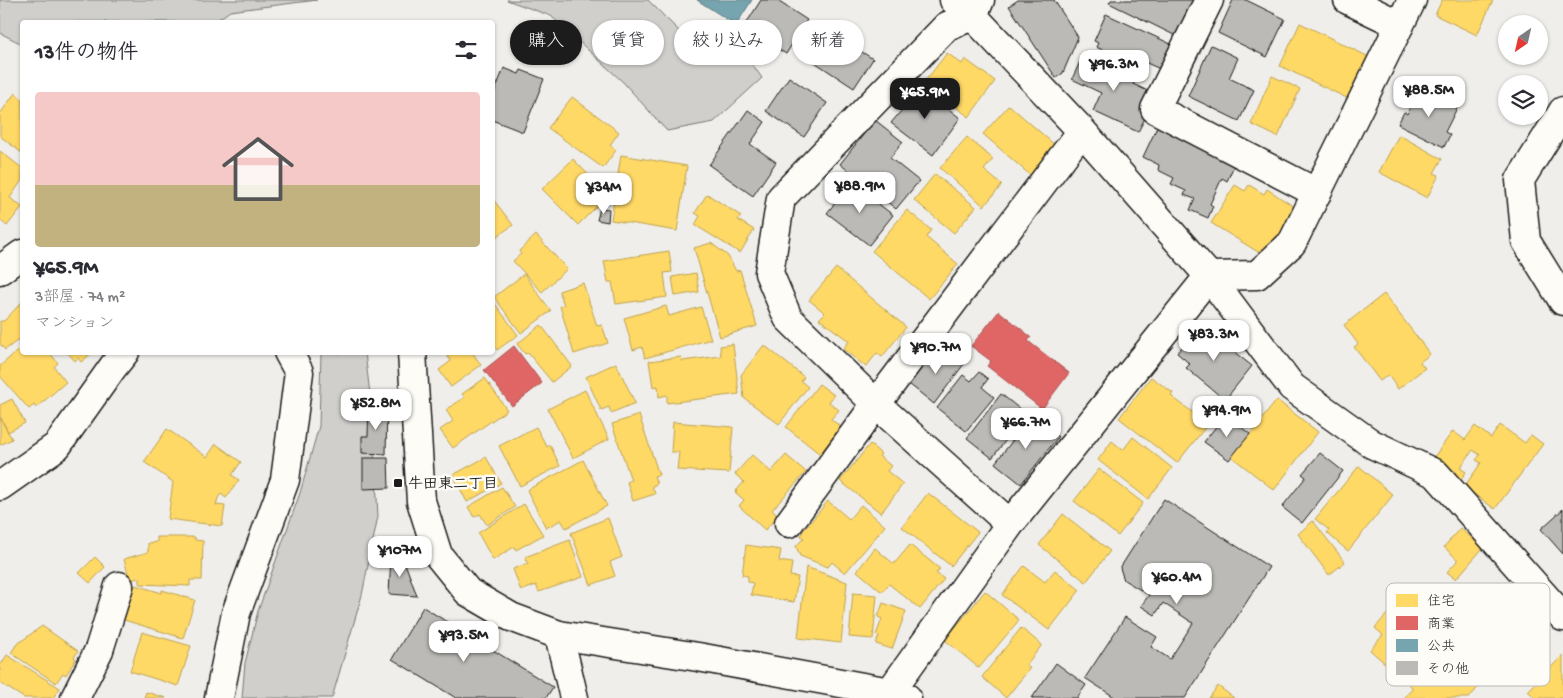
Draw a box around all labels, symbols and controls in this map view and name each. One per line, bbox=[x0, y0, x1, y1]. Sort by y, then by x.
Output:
north arrow bbox=[1498, 15, 1548, 65]
map controls bbox=[1498, 15, 1548, 125]
chip: 購入 bbox=[510, 20, 582, 65]
chip: 賃貸 bbox=[592, 20, 664, 65]
chip: 絞り込み bbox=[674, 20, 782, 65]
chip: 新着 bbox=[792, 20, 864, 65]
icon: filters bbox=[452, 36, 480, 64]
text: 13件の物件 bbox=[35, 42, 138, 67]
pin: ¥96.3M bbox=[1073, 49, 1155, 92]
text: ¥96.3M bbox=[1090, 56, 1138, 75]
button: layers bbox=[1498, 75, 1548, 125]
pin: ¥88.5M bbox=[1388, 76, 1470, 118]
pin: ¥65.9M bbox=[884, 78, 966, 120]
text: ¥88.5M bbox=[1404, 82, 1454, 101]
text: ¥65.9M bbox=[901, 84, 949, 103]
icon: home bbox=[213, 124, 303, 214]
pin: ¥34M bbox=[574, 172, 634, 215]
pin: ¥88.9M bbox=[819, 172, 901, 214]
text: ¥88.9M bbox=[835, 178, 885, 197]
text: ¥34M bbox=[587, 179, 621, 198]
text: ¥65.9M bbox=[35, 257, 98, 282]
text: 3部屋 · 74 m² bbox=[35, 289, 125, 308]
text: マンション bbox=[35, 315, 114, 334]
pin: ¥83.3M bbox=[1173, 320, 1255, 362]
text: ¥83.3M bbox=[1190, 326, 1238, 345]
pin: ¥90.7M bbox=[895, 332, 977, 375]
text: ¥90.7M bbox=[912, 339, 960, 358]
pin: ¥52.8M bbox=[335, 388, 417, 431]
text: ¥52.8M bbox=[352, 395, 400, 414]
pin: ¥94.9M bbox=[1186, 396, 1268, 438]
text: ¥94.9M bbox=[1203, 402, 1251, 421]
pin: ¥66.7M bbox=[985, 408, 1067, 450]
text: ¥66.7M bbox=[1002, 414, 1050, 433]
place label: 牛田東二丁目 bbox=[408, 475, 498, 494]
marker: 牛田東二丁目 bbox=[392, 477, 404, 489]
pin: ¥107M bbox=[365, 536, 435, 578]
text: ¥107M bbox=[379, 542, 421, 561]
pin: ¥60.4M bbox=[1136, 562, 1218, 605]
text: ¥60.4M bbox=[1153, 569, 1201, 588]
legend bbox=[1386, 583, 1550, 686]
text: 住宅 bbox=[1427, 594, 1455, 611]
text: 商業 bbox=[1427, 617, 1455, 634]
pin: ¥93.5M bbox=[423, 620, 505, 663]
text: ¥93.5M bbox=[440, 627, 488, 646]
text: 公共 bbox=[1427, 639, 1455, 656]
text: その他 bbox=[1427, 662, 1469, 679]

